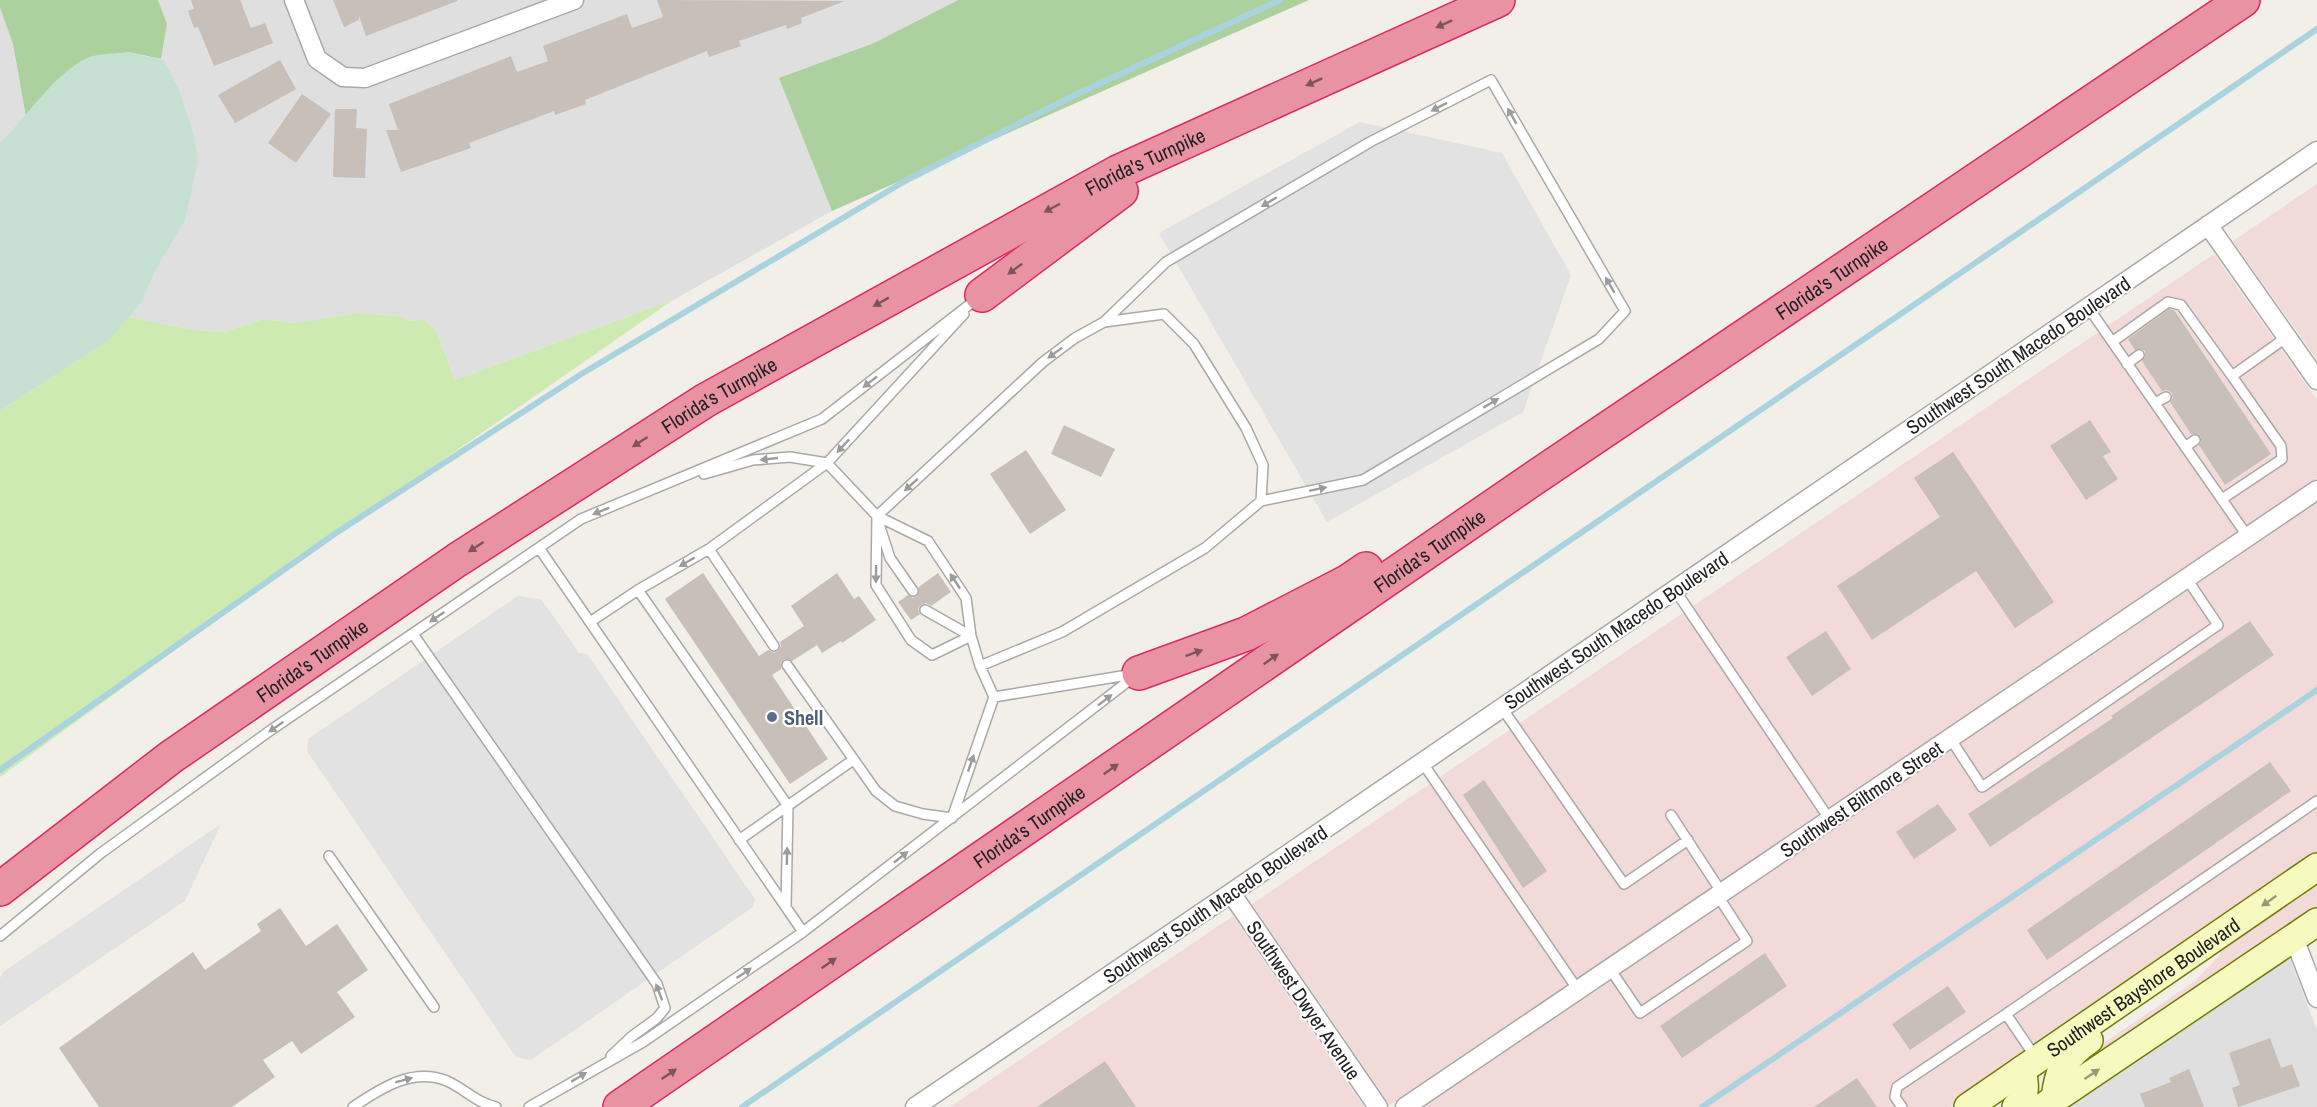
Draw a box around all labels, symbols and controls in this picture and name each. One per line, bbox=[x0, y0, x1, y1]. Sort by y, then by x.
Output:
one-way arrow bbox=[1435, 19, 1453, 29]
one-way arrow bbox=[1305, 78, 1323, 88]
one-way arrow bbox=[1430, 102, 1447, 112]
one-way arrow bbox=[1506, 108, 1517, 124]
street label: Florida's Turnpike bbox=[1080, 121, 1209, 201]
one-way arrow bbox=[1260, 197, 1277, 207]
one-way arrow bbox=[1043, 203, 1060, 213]
street label: Florida's Turnpike bbox=[1770, 230, 1893, 325]
one-way arrow bbox=[1008, 263, 1023, 275]
street label: Southwest South Macedo Boulevard bbox=[1900, 270, 2136, 440]
one-way arrow bbox=[1605, 276, 1615, 293]
one-way arrow bbox=[872, 297, 889, 307]
one-way arrow bbox=[1047, 347, 1062, 359]
street label: Florida's Turnpike bbox=[656, 350, 781, 439]
one-way arrow bbox=[862, 376, 878, 388]
one-way arrow bbox=[1483, 398, 1499, 409]
one-way arrow bbox=[632, 437, 648, 448]
one-way arrow bbox=[836, 438, 850, 453]
one-way arrow bbox=[759, 454, 778, 464]
one-way arrow bbox=[904, 478, 919, 491]
one-way arrow bbox=[1309, 484, 1328, 493]
street label: Florida's Turnpike bbox=[1368, 502, 1490, 598]
one-way arrow bbox=[592, 507, 610, 516]
one-way arrow bbox=[468, 542, 484, 553]
street label: Southwest South Macedo Boulevard bbox=[1498, 545, 1734, 715]
one-way arrow bbox=[678, 557, 695, 567]
one-way arrow bbox=[871, 565, 881, 584]
one-way arrow bbox=[949, 574, 961, 590]
one-way arrow bbox=[430, 611, 446, 623]
street label: Florida's Turnpike bbox=[251, 612, 373, 708]
one-way arrow bbox=[1185, 648, 1203, 657]
one-way arrow bbox=[1263, 653, 1279, 665]
one-way arrow bbox=[1097, 693, 1113, 706]
place label: Shell bbox=[784, 704, 823, 731]
marker: Shell bbox=[765, 710, 779, 724]
one-way arrow bbox=[268, 721, 285, 732]
street label: Southwest Biltmore Street bbox=[1774, 734, 1948, 863]
one-way arrow bbox=[966, 754, 976, 772]
one-way arrow bbox=[1102, 763, 1118, 775]
street label: Florida's Turnpike bbox=[967, 778, 1090, 874]
street label: Southwest South Macedo Boulevard bbox=[1097, 819, 1333, 989]
one-way arrow bbox=[782, 847, 792, 866]
one-way arrow bbox=[893, 852, 908, 864]
one-way arrow bbox=[2261, 895, 2277, 906]
street label: Southwest Bayshore Boulevard bbox=[2041, 911, 2245, 1063]
street label: Southwest Dwyer Avenue bbox=[1241, 915, 1367, 1085]
one-way arrow bbox=[821, 957, 837, 969]
one-way arrow bbox=[736, 968, 752, 979]
one-way arrow bbox=[654, 983, 664, 1001]
one-way arrow bbox=[660, 1068, 676, 1080]
one-way arrow bbox=[2083, 1068, 2099, 1080]
one-way arrow bbox=[571, 1072, 587, 1083]
one-way arrow bbox=[395, 1075, 413, 1084]

